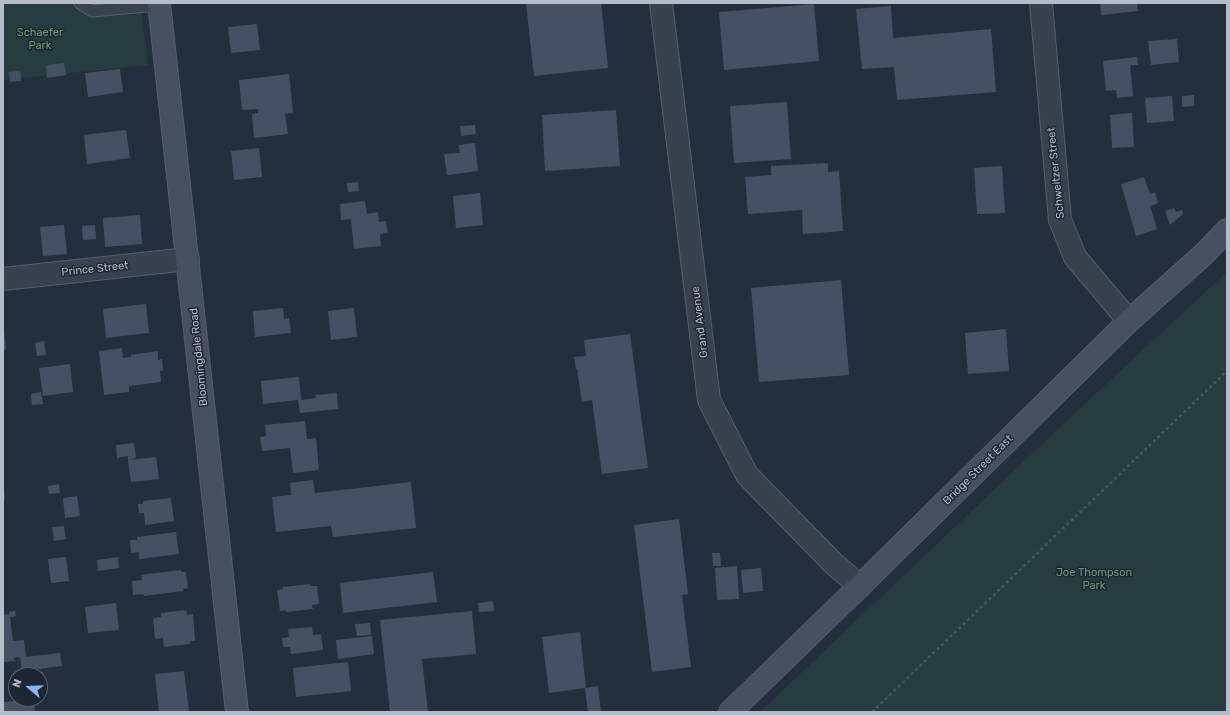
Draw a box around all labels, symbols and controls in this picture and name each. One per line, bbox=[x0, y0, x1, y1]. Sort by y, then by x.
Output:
park label: Schaefer Park bbox=[17, 26, 63, 52]
street label: Schweitzer Street bbox=[1045, 127, 1067, 219]
street label: Prince Street bbox=[61, 259, 129, 279]
street label: Grand Avenue bbox=[689, 285, 711, 359]
street label: Bloomingdale Road bbox=[187, 307, 211, 407]
street label: Bridge Street East bbox=[940, 432, 1016, 508]
park label: Joe Thompson Park bbox=[1056, 566, 1132, 592]
north arrow bbox=[8, 667, 48, 707]
text: N bbox=[10, 677, 25, 689]

